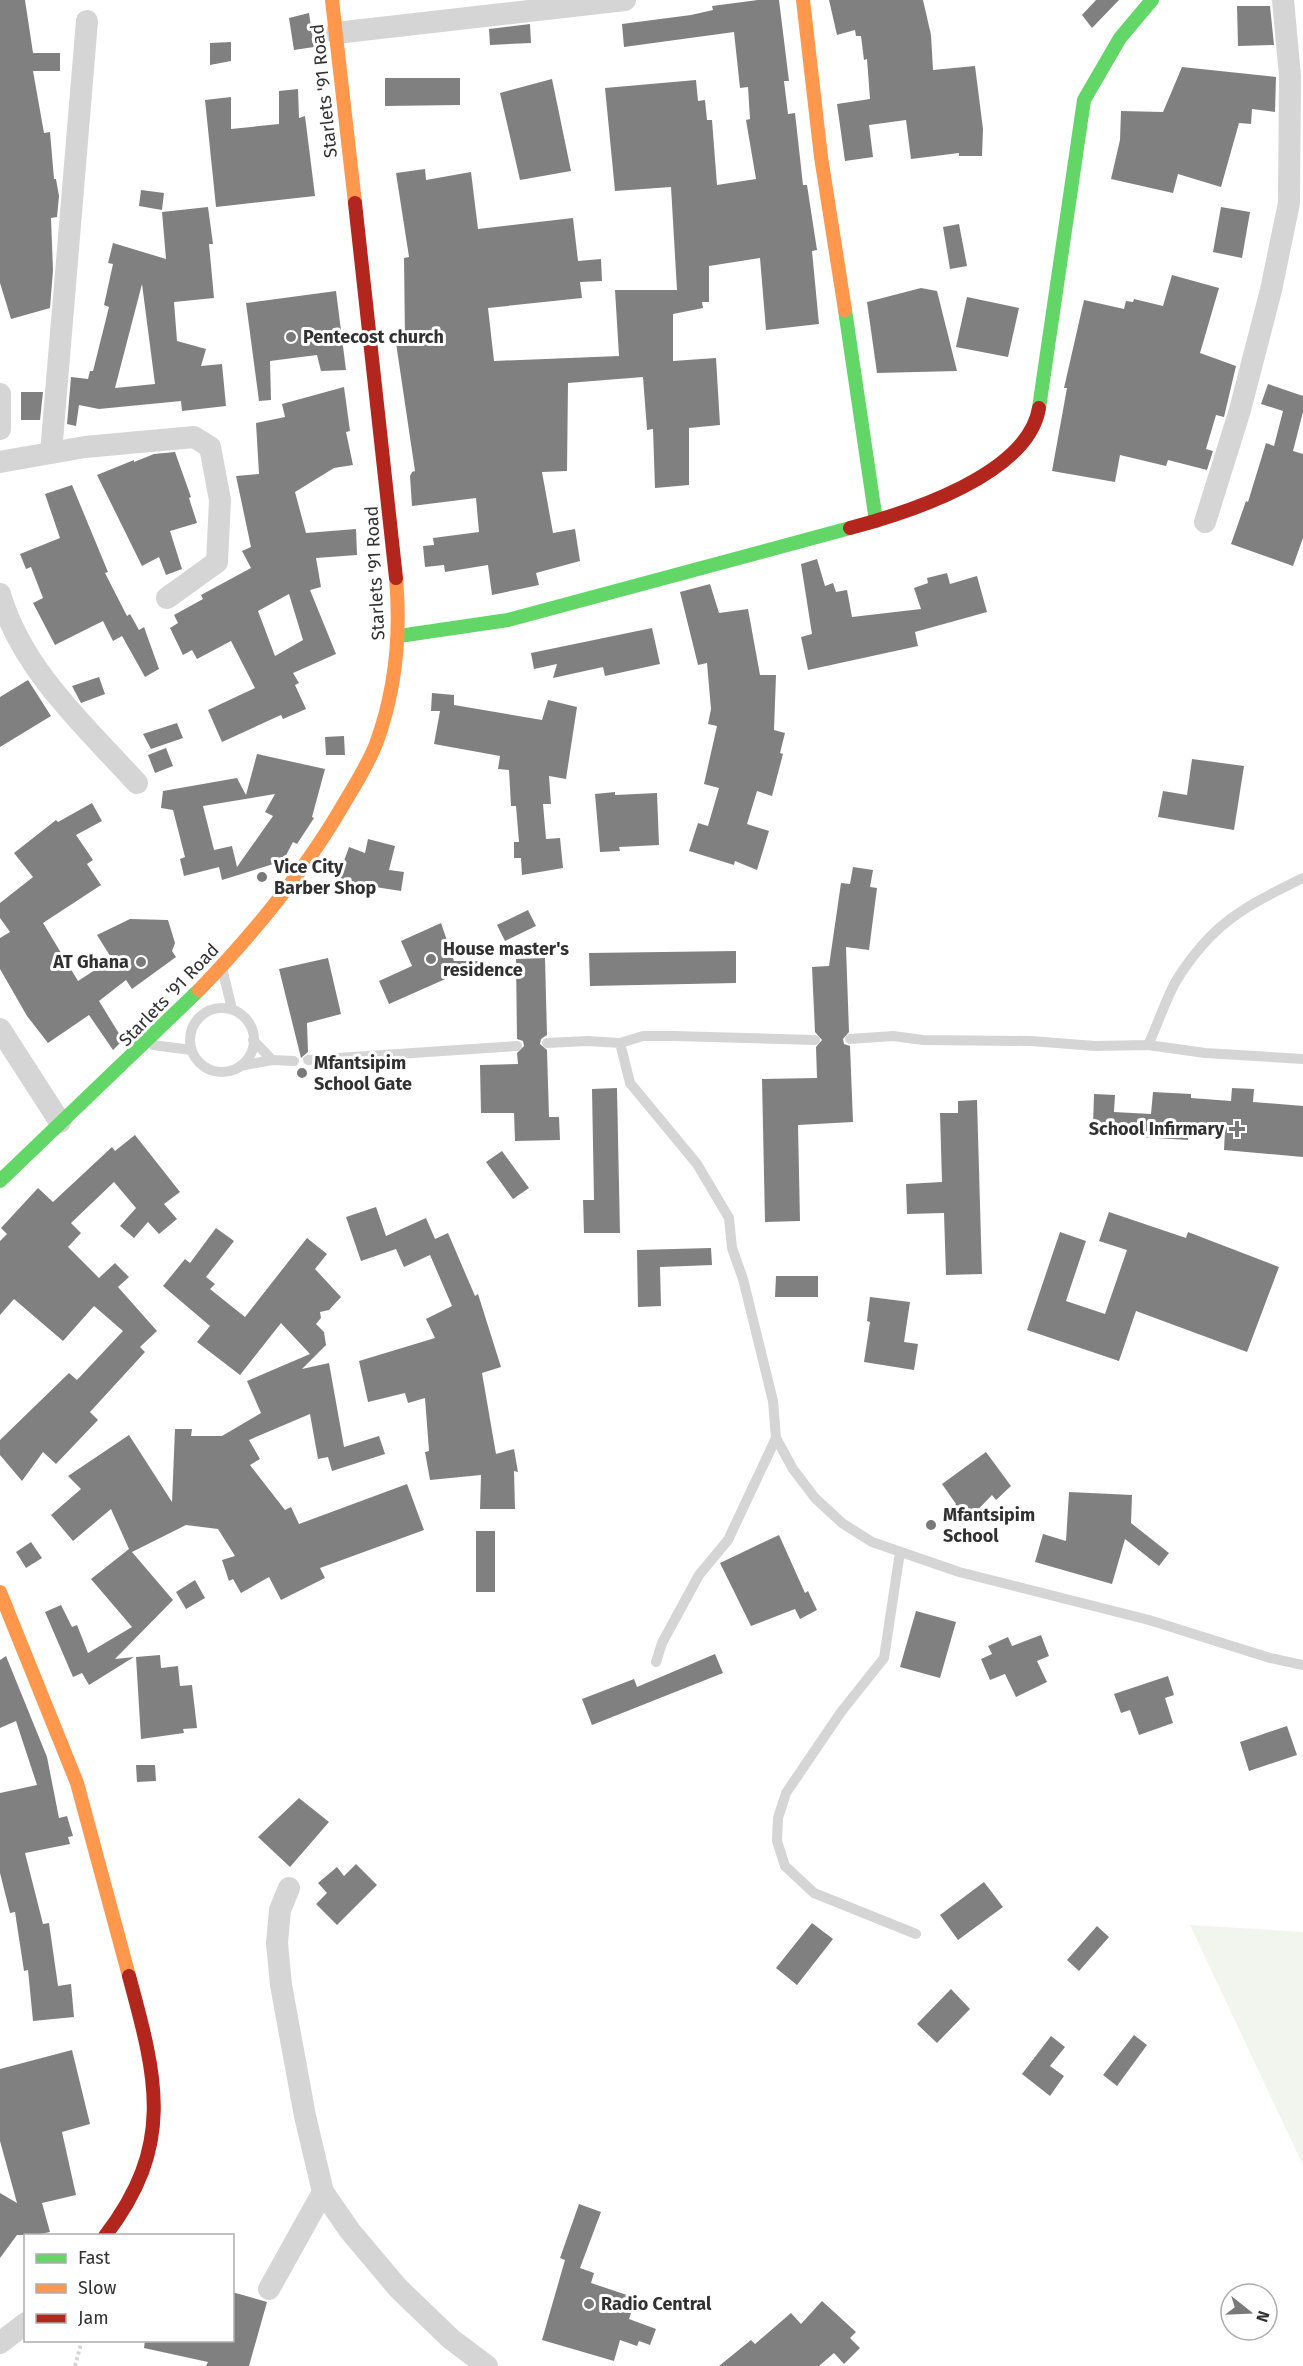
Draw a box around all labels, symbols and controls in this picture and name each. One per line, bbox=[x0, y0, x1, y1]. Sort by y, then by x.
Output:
street label: Starlets '91 Road bbox=[306, 23, 342, 159]
place label: Pentecost church bbox=[303, 326, 444, 348]
marker: Pentecost church bbox=[284, 330, 298, 344]
street label: Starlets '91 Road bbox=[360, 505, 390, 641]
place label: Vice City Barber Shop bbox=[273, 856, 377, 899]
marker: Vice City Barber Shop bbox=[255, 870, 269, 884]
place label: House master's residence bbox=[443, 938, 569, 981]
street label: Starlets '91 Road bbox=[114, 939, 224, 1051]
place label: AT Ghana bbox=[52, 951, 129, 973]
marker: House master's residence bbox=[424, 952, 438, 966]
marker: AT Ghana bbox=[134, 955, 148, 969]
place label: Mfantsipim School Gate bbox=[314, 1052, 412, 1095]
marker: Mfantsipim School Gate bbox=[295, 1066, 309, 1080]
place label: School Infirmary bbox=[1089, 1118, 1225, 1140]
marker: School Infirmary bbox=[1228, 1120, 1246, 1138]
place label: Mfantsipim School bbox=[943, 1504, 1035, 1547]
marker: Mfantsipim School bbox=[924, 1518, 938, 1532]
legend bbox=[24, 2234, 234, 2342]
text: Fast bbox=[78, 2247, 111, 2269]
text: Slow bbox=[78, 2277, 117, 2299]
north arrow bbox=[1219, 2282, 1279, 2342]
place label: Radio Central bbox=[601, 2293, 712, 2315]
marker: Radio Central bbox=[582, 2297, 596, 2311]
text: Jam bbox=[78, 2307, 109, 2329]
text: N bbox=[1252, 2309, 1273, 2324]

